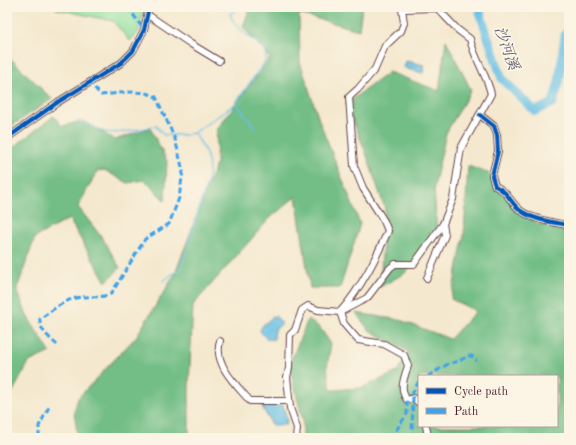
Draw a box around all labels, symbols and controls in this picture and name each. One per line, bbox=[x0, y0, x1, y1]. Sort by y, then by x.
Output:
water label: 沙河溪 bbox=[491, 24, 523, 74]
legend bbox=[418, 375, 558, 427]
text: Cycle path bbox=[454, 386, 509, 398]
text: Path bbox=[454, 406, 479, 418]

